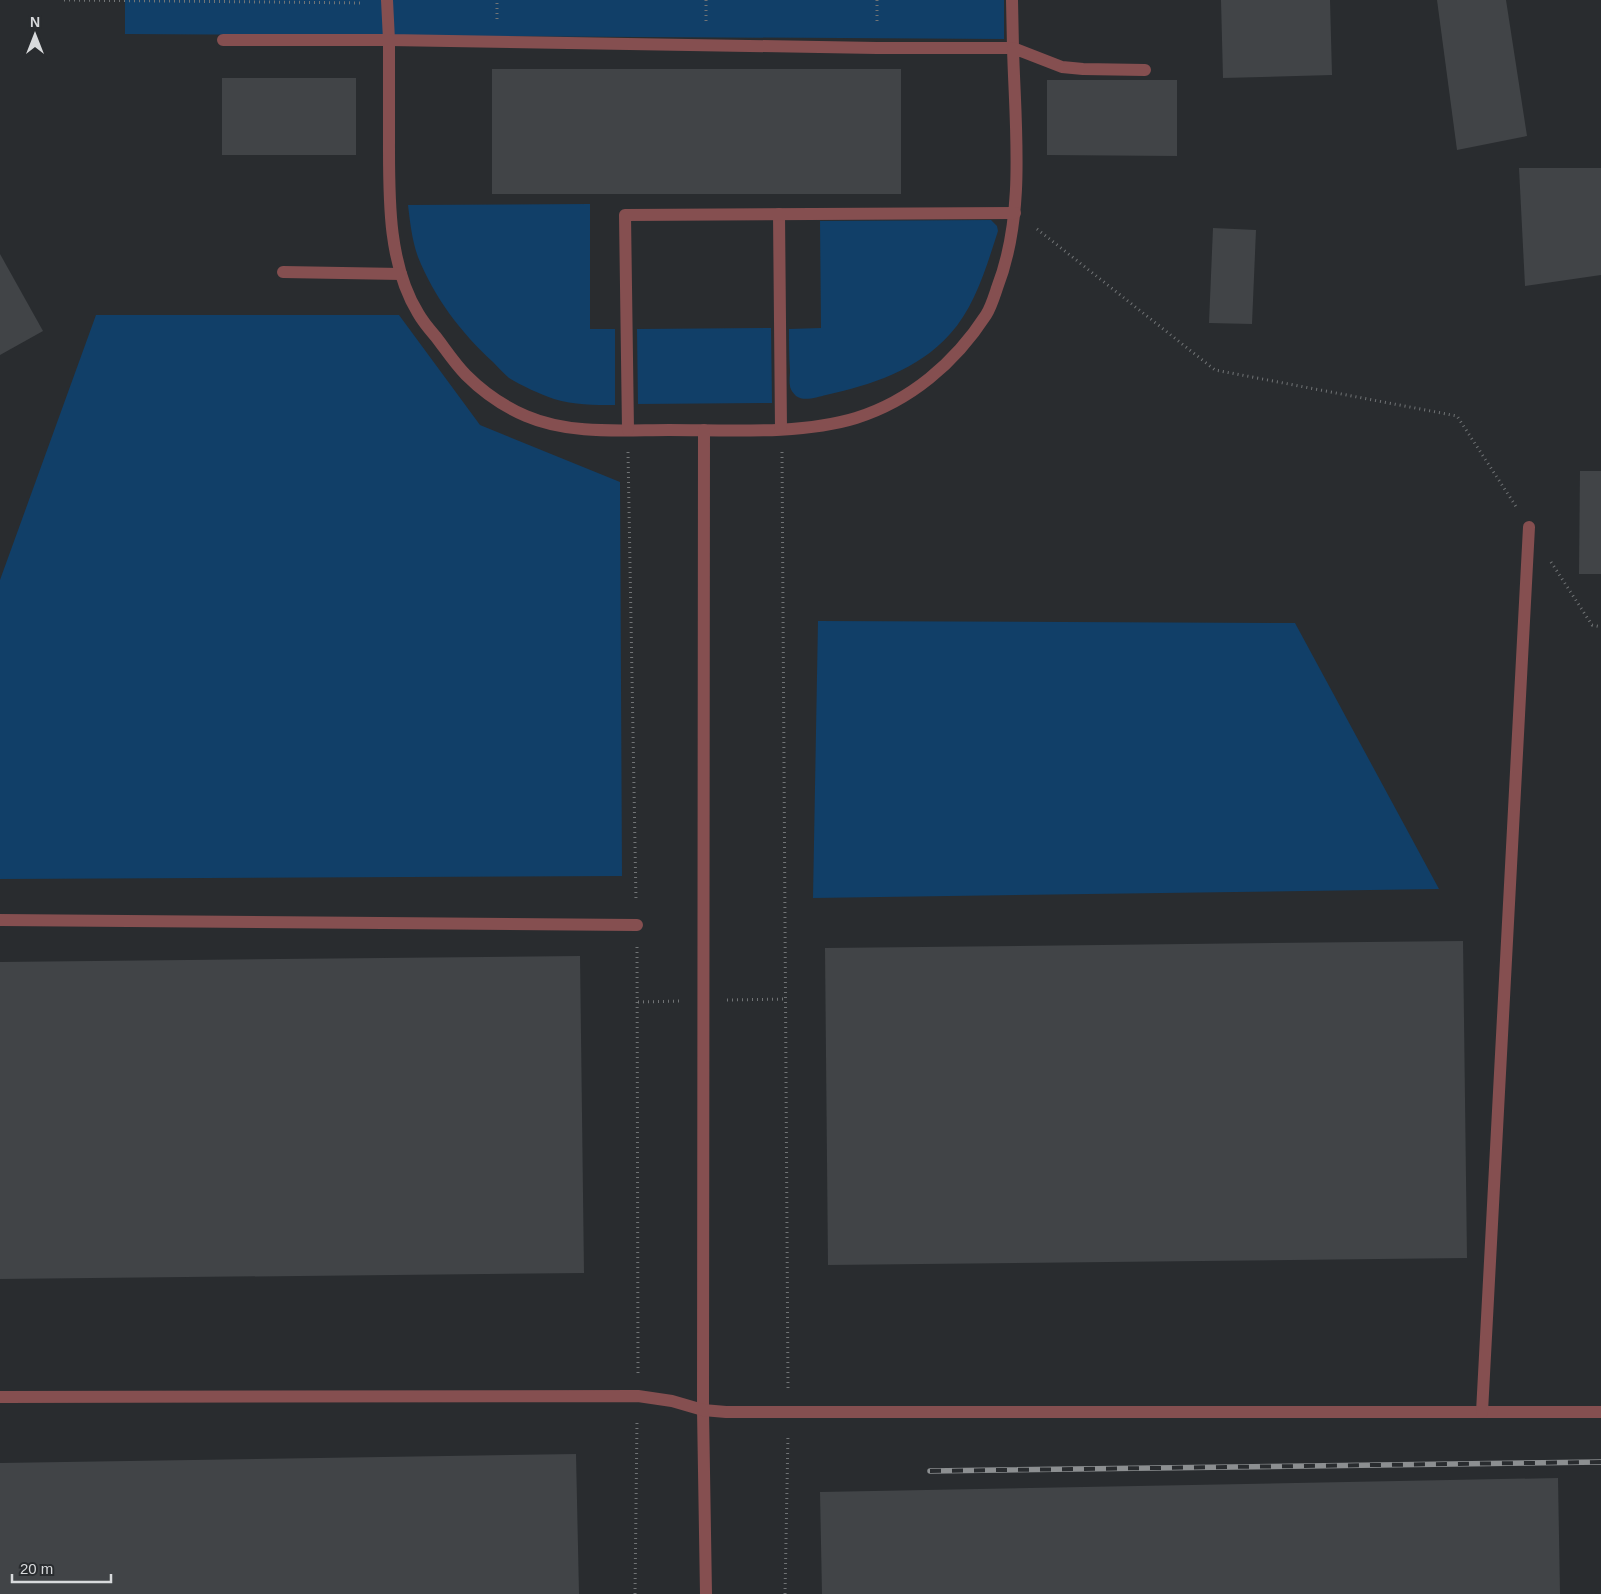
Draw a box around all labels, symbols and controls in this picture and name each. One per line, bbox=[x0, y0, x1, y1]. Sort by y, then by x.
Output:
north arrow bbox=[10, 10, 60, 60]
text: N bbox=[30, 14, 40, 30]
scale bar bbox=[12, 1552, 111, 1584]
text: 20 m bbox=[20, 1560, 53, 1577]

